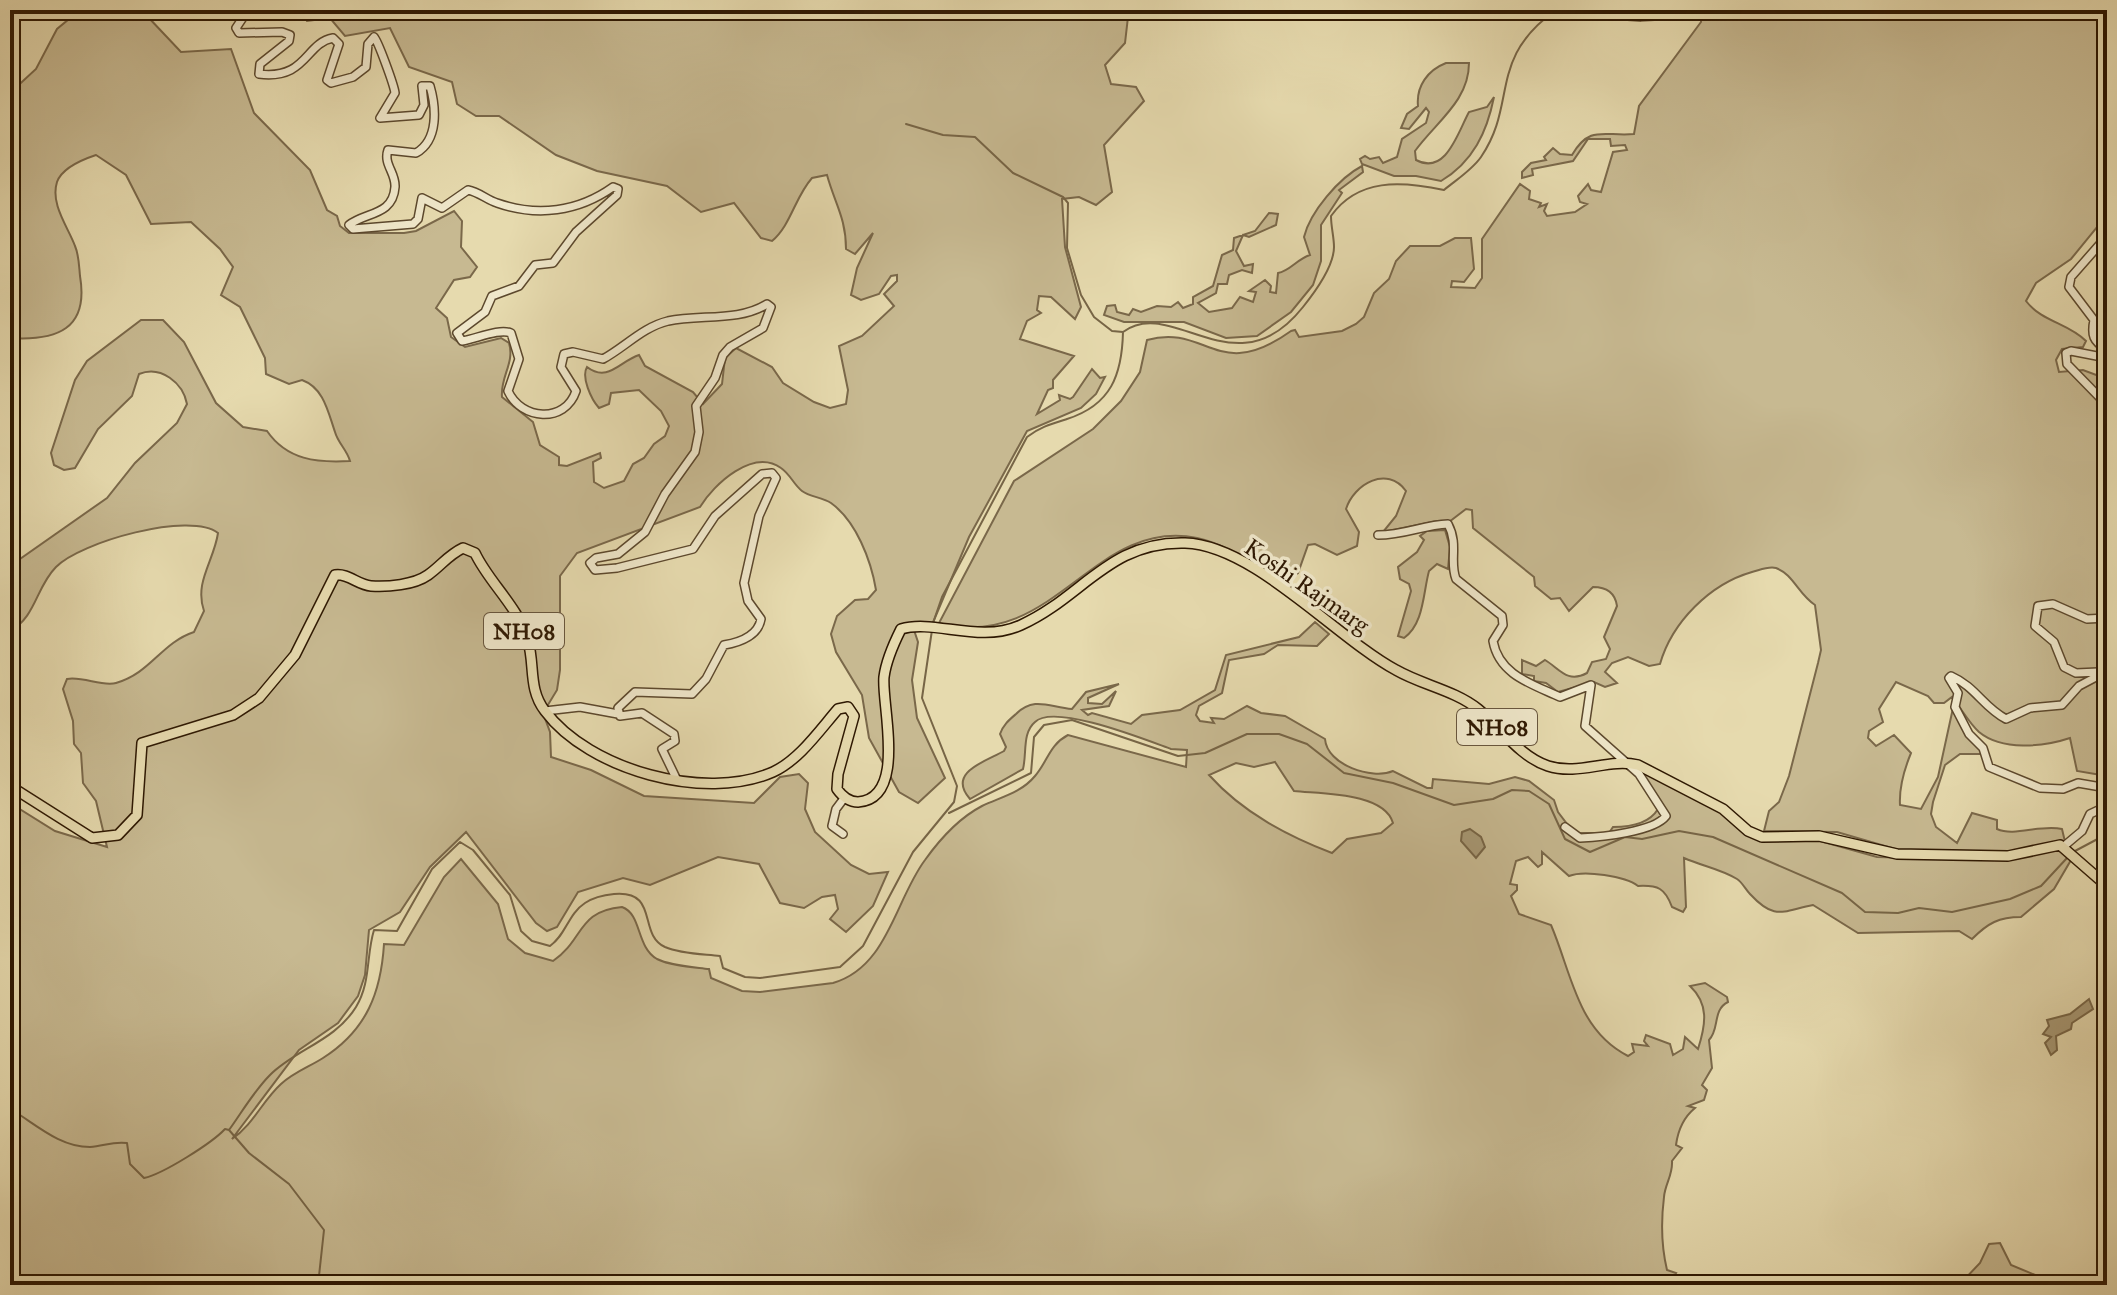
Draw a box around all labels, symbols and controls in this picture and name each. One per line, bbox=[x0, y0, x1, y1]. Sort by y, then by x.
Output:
street label: Koshi Rajmarg bbox=[1239, 532, 1376, 641]
road number: NH08 bbox=[484, 613, 564, 649]
road number: NH08 bbox=[1457, 709, 1537, 745]

